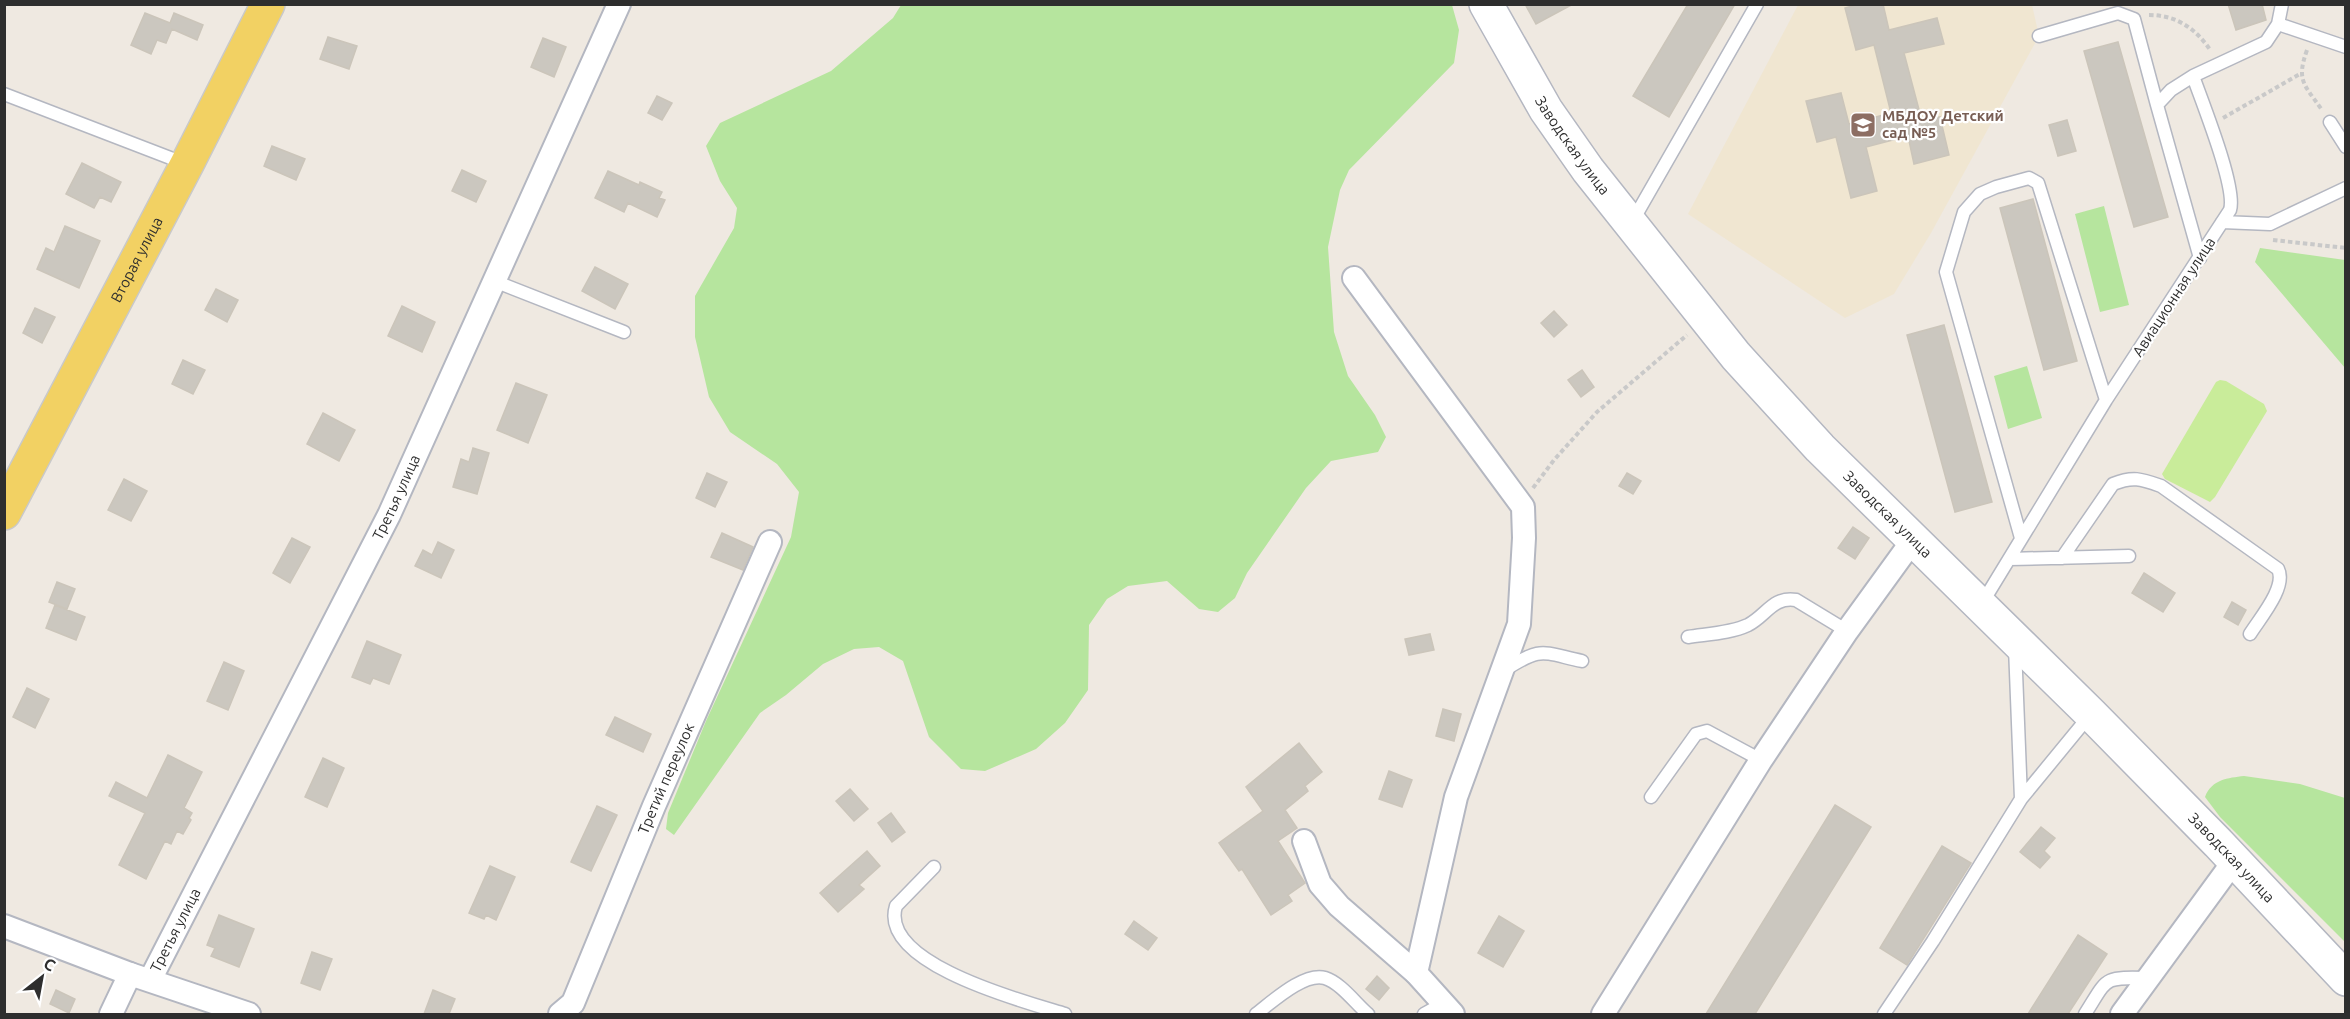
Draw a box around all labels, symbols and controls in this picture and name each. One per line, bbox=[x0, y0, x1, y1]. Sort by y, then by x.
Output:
street label: Заводская улица bbox=[1532, 93, 1613, 198]
place label: МБДОУ Детский сад №5 bbox=[1882, 107, 2004, 141]
school or university icon: МБДОУ Детский сад №5 bbox=[1848, 110, 1878, 140]
street label: Вторая улица bbox=[107, 214, 166, 305]
street label: Авиационная улица bbox=[2129, 234, 2219, 360]
street label: Третья улица bbox=[369, 452, 423, 543]
street label: Заводская улица bbox=[1840, 467, 1936, 561]
street label: Третий переулок bbox=[634, 720, 697, 836]
street label: Заводская улица bbox=[2185, 809, 2278, 906]
street label: Третья улица bbox=[147, 885, 204, 975]
north arrow bbox=[12, 947, 72, 1007]
text: С bbox=[41, 954, 59, 974]

